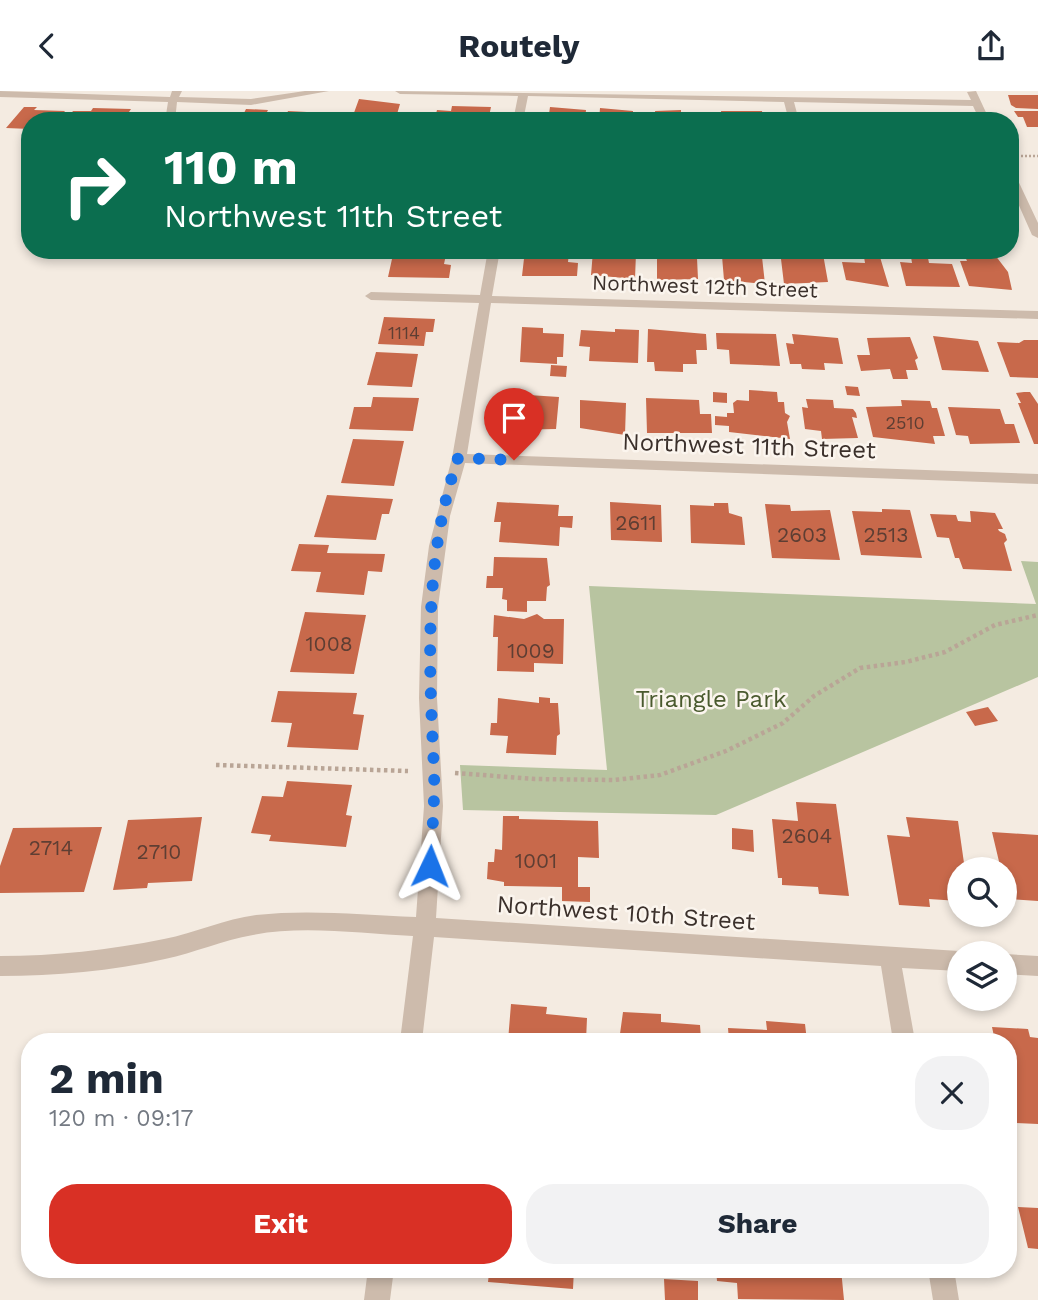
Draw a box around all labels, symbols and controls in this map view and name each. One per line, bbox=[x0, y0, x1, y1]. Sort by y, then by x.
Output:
icon: back bbox=[28, 27, 66, 65]
text: Routely bbox=[458, 27, 580, 65]
icon: share bbox=[972, 27, 1010, 65]
text: 110 m bbox=[164, 138, 298, 196]
icon: right bbox=[49, 140, 140, 231]
text: Northwest 11th Street bbox=[164, 197, 502, 235]
street label: Northwest 12th Street bbox=[592, 270, 819, 302]
house number: 1114 bbox=[388, 322, 420, 343]
pin bbox=[484, 388, 544, 460]
icon: arrive bbox=[495, 399, 533, 437]
house number: 2510 bbox=[885, 412, 925, 433]
street label: Northwest 11th Street bbox=[622, 428, 876, 464]
house number: 2611 bbox=[615, 510, 657, 535]
house number: 2603 bbox=[777, 522, 827, 547]
house number: 2513 bbox=[864, 522, 908, 547]
house number: 1008 bbox=[305, 631, 353, 656]
house number: 1009 bbox=[507, 638, 555, 663]
park label: Triangle Park bbox=[635, 685, 787, 713]
house number: 2604 bbox=[782, 823, 832, 848]
position arrow bbox=[393, 829, 467, 903]
house number: 2714 bbox=[29, 835, 73, 860]
house number: 2710 bbox=[137, 839, 181, 864]
house number: 1001 bbox=[515, 848, 557, 873]
map controls bbox=[947, 857, 1017, 1011]
button: search bbox=[947, 857, 1017, 927]
street label: Northwest 10th Street bbox=[496, 890, 756, 936]
button: layers bbox=[947, 941, 1017, 1011]
text: 2 min bbox=[49, 1054, 164, 1103]
button: close bbox=[915, 1056, 989, 1130]
text: 120 m · 09:17 bbox=[49, 1105, 194, 1132]
button: Exit bbox=[49, 1184, 512, 1264]
button: Share bbox=[526, 1184, 989, 1264]

